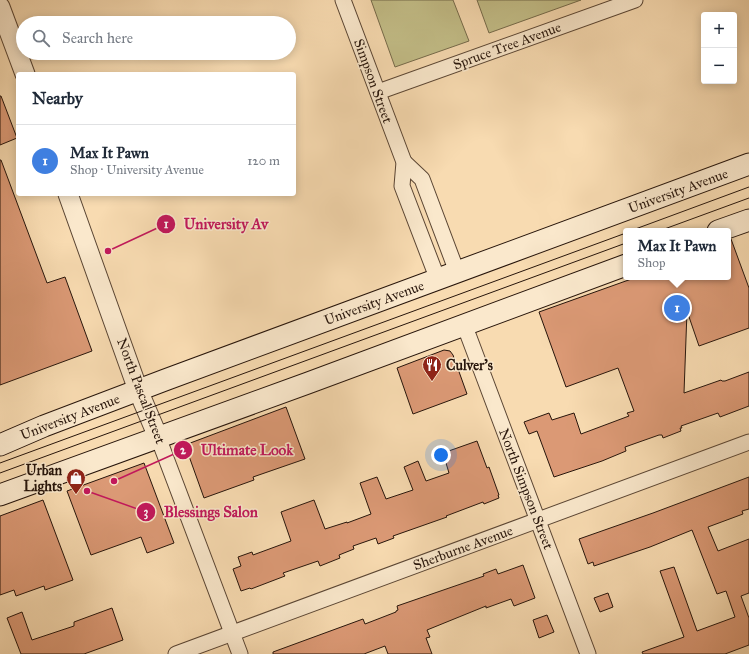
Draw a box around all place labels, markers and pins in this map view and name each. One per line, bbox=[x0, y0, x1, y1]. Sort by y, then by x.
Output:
callout: University Av bbox=[156, 211, 276, 238]
pin: 1 bbox=[664, 293, 690, 323]
restaurant icon: Culver's bbox=[421, 354, 443, 382]
place label: Culver's bbox=[446, 357, 493, 374]
callout: Ultimate Look bbox=[173, 436, 301, 463]
place label: Urban Lights bbox=[24, 462, 62, 496]
shop icon: Urban Lights bbox=[65, 467, 87, 495]
callout: Blessings Salon bbox=[136, 499, 266, 526]

